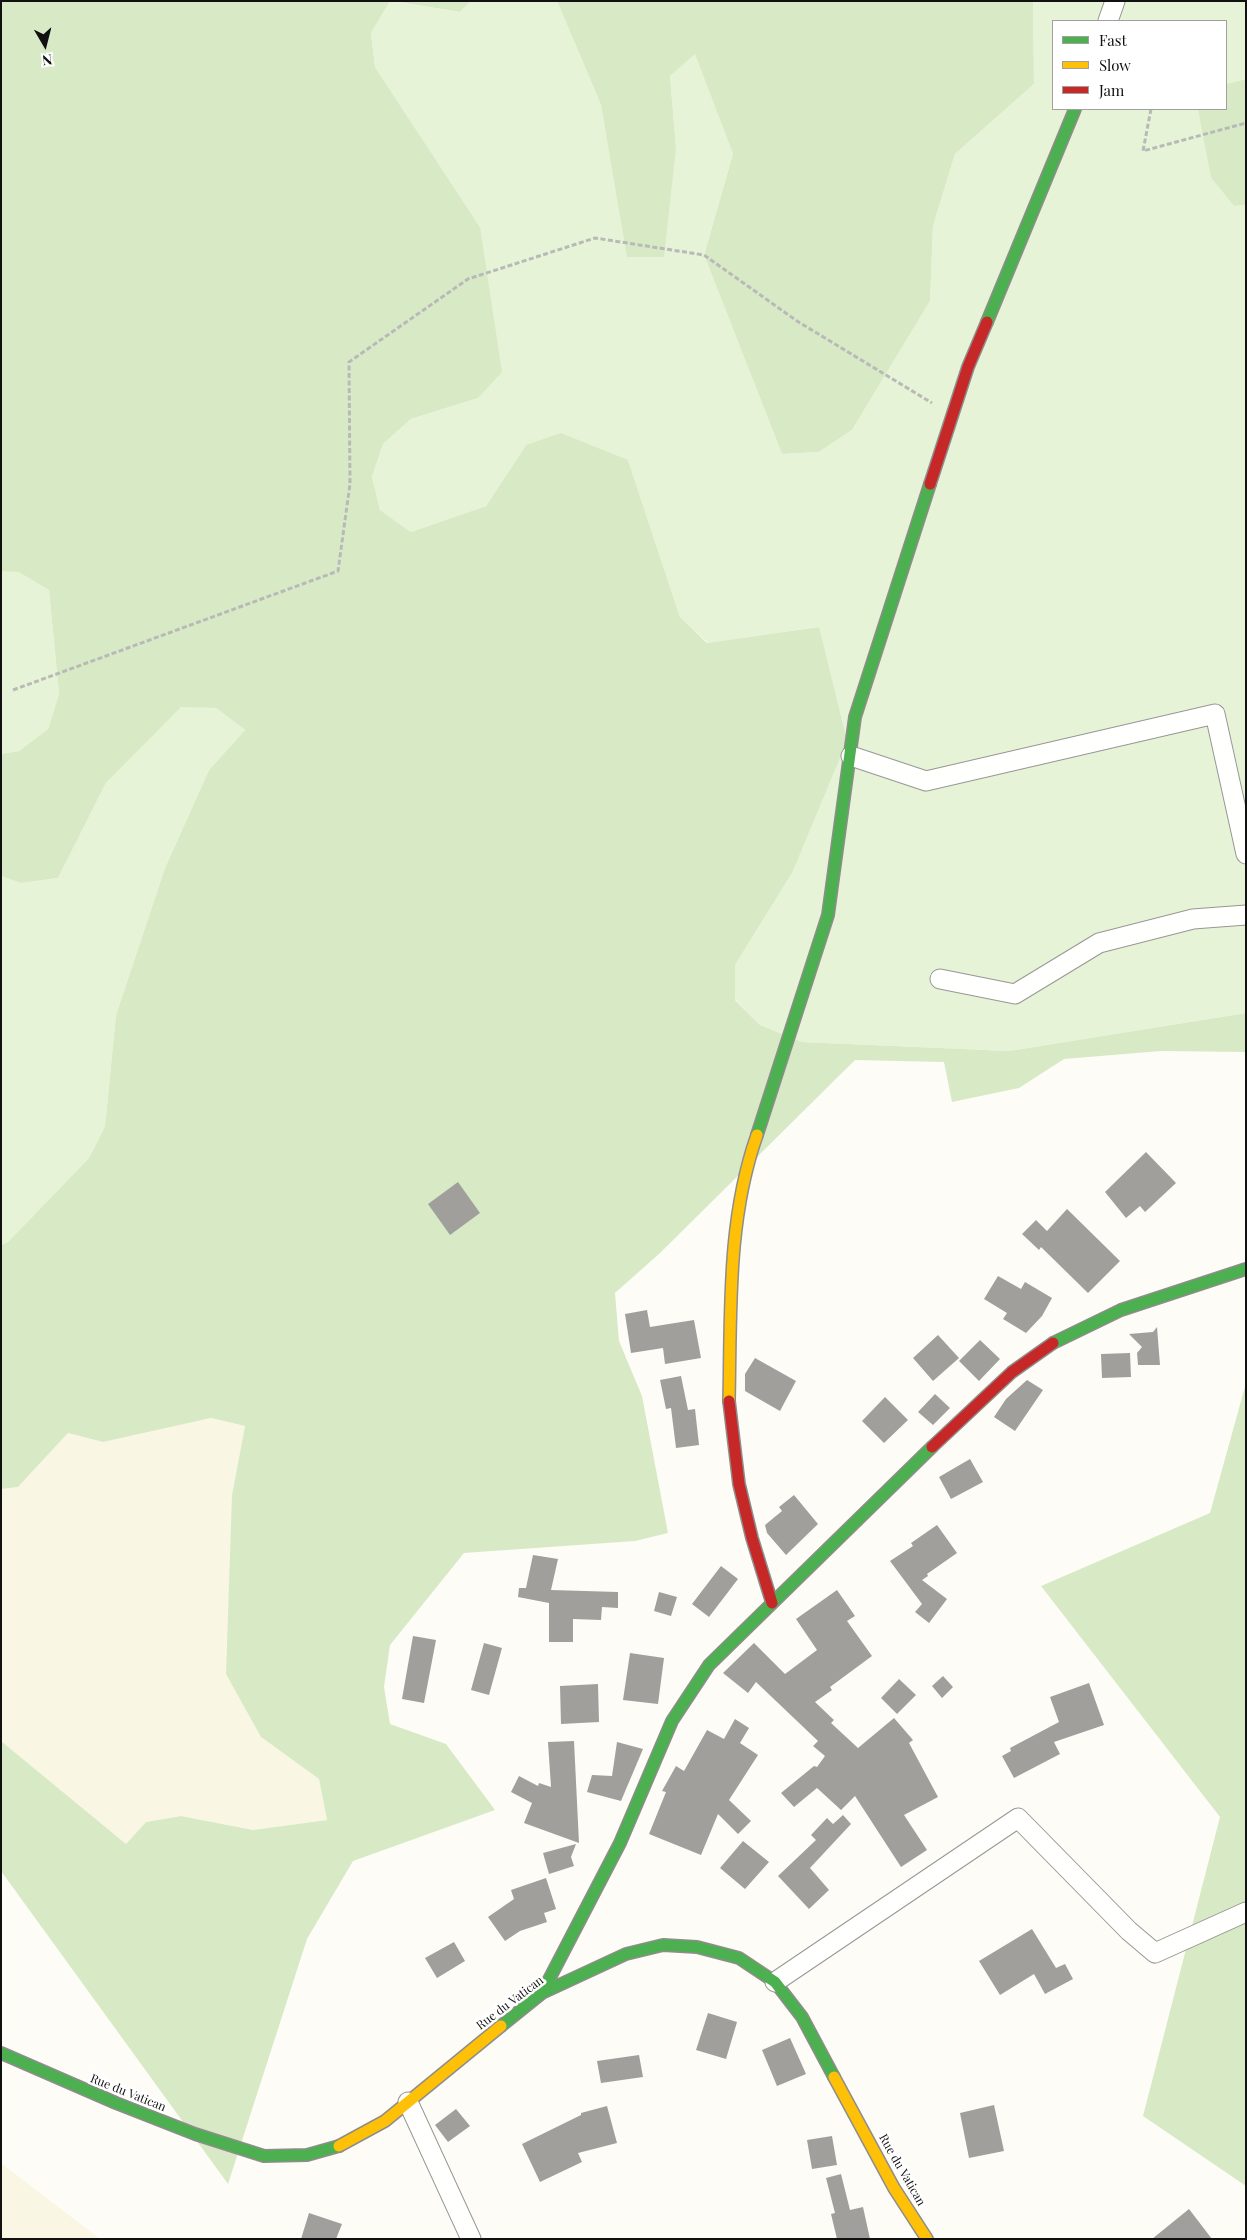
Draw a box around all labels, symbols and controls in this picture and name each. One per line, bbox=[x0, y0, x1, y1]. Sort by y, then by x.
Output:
north arrow bbox=[20, 20, 70, 70]
legend bbox=[1052, 20, 1227, 110]
text: Fast bbox=[1099, 30, 1127, 50]
text: N bbox=[41, 50, 53, 70]
text: Slow bbox=[1099, 55, 1131, 75]
text: Jam bbox=[1099, 80, 1124, 100]
street label: Rue du Vatican bbox=[474, 1973, 546, 2033]
street label: Rue du Vatican bbox=[88, 2071, 168, 2115]
street label: Rue du Vatican bbox=[876, 2132, 928, 2208]

